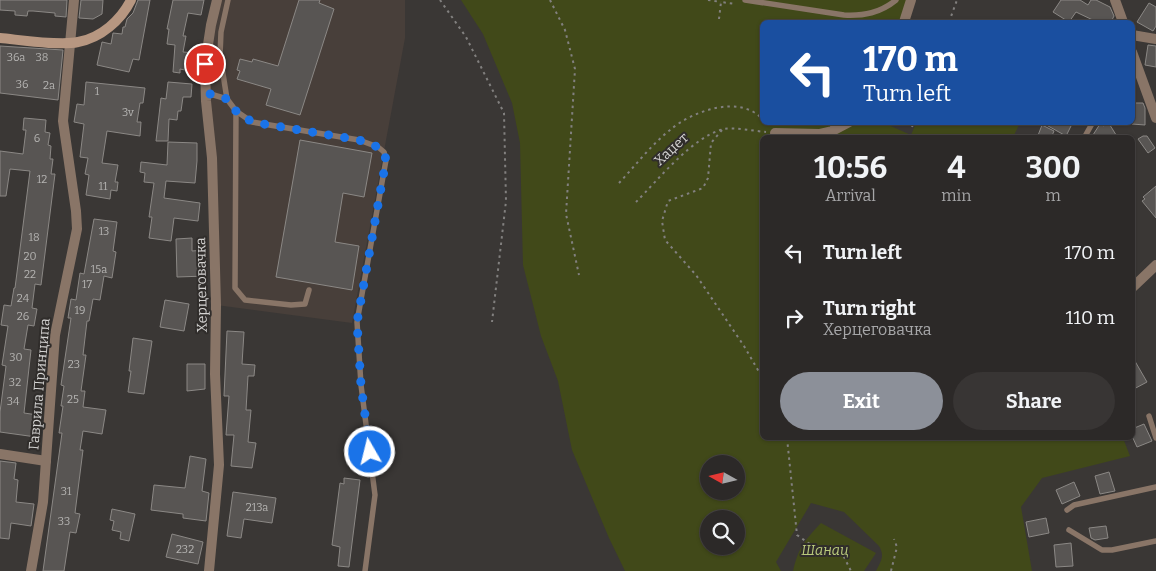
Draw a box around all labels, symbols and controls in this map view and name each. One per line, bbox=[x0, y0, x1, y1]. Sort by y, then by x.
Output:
text: 170 m bbox=[863, 38, 958, 80]
icon: left bbox=[780, 40, 845, 105]
pin bbox=[184, 43, 226, 85]
icon: arrive bbox=[191, 50, 219, 78]
house number: 36a bbox=[7, 51, 25, 64]
house number: 38 bbox=[36, 51, 48, 64]
house number: 36 bbox=[16, 78, 28, 91]
house number: 2a bbox=[43, 79, 55, 92]
text: Turn left bbox=[863, 80, 951, 107]
house number: 1 bbox=[95, 85, 100, 98]
house number: 3v bbox=[122, 106, 134, 119]
street label: Хаџет bbox=[651, 129, 692, 169]
house number: 6 bbox=[34, 132, 40, 145]
text: 10:56 bbox=[814, 150, 887, 186]
text: 4 bbox=[947, 150, 965, 186]
text: 300 bbox=[1026, 150, 1081, 186]
house number: 12 bbox=[37, 173, 47, 186]
house number: 11 bbox=[99, 180, 108, 193]
text: Arrival bbox=[825, 186, 876, 205]
text: min bbox=[941, 186, 971, 205]
text: m bbox=[1046, 186, 1061, 205]
house number: 13 bbox=[99, 225, 109, 238]
house number: 18 bbox=[28, 231, 40, 244]
street label: Херцеговачка bbox=[192, 237, 211, 333]
icon: left bbox=[780, 239, 808, 267]
text: Turn left bbox=[823, 241, 902, 264]
text: 170 m bbox=[1064, 241, 1115, 264]
house number: 20 bbox=[23, 250, 37, 263]
house number: 15a bbox=[91, 263, 107, 276]
house number: 22 bbox=[24, 268, 36, 281]
house number: 17 bbox=[82, 278, 92, 291]
house number: 24 bbox=[17, 292, 30, 305]
text: Turn right bbox=[823, 297, 916, 320]
house number: 19 bbox=[75, 304, 85, 317]
icon: right bbox=[780, 304, 808, 332]
text: 110 m bbox=[1065, 306, 1115, 329]
house number: 26 bbox=[17, 310, 29, 323]
street label: Гаврила Принципа bbox=[25, 317, 54, 450]
text: Херцеговачка bbox=[823, 320, 932, 339]
house number: 30 bbox=[9, 351, 23, 364]
house number: 23 bbox=[68, 358, 80, 371]
button: Exit bbox=[780, 372, 943, 430]
button: Share bbox=[953, 372, 1115, 430]
house number: 32 bbox=[9, 376, 21, 389]
house number: 25 bbox=[67, 393, 79, 406]
house number: 34 bbox=[7, 395, 20, 408]
position arrow bbox=[343, 425, 395, 477]
north arrow bbox=[700, 455, 745, 500]
map controls bbox=[700, 455, 745, 555]
house number: 31 bbox=[61, 485, 72, 498]
house number: 213a bbox=[246, 501, 268, 514]
button: search bbox=[700, 510, 745, 555]
house number: 33 bbox=[58, 515, 70, 528]
park label: Шанац bbox=[801, 542, 849, 559]
house number: 232 bbox=[176, 543, 194, 556]

